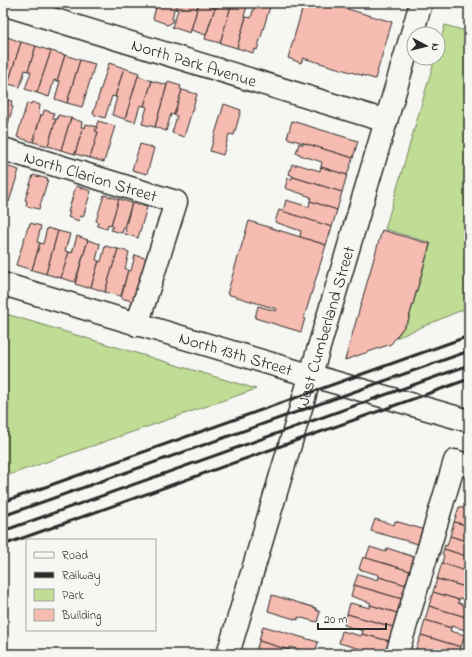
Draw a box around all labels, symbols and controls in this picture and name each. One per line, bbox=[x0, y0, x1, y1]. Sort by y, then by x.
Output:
north arrow bbox=[406, 26, 446, 66]
street label: North Park Avenue bbox=[128, 33, 260, 95]
text: N bbox=[427, 42, 443, 52]
street label: North Clarion Street bbox=[21, 145, 160, 210]
street label: West Cumberland Street bbox=[290, 243, 362, 414]
street label: North 13th Street bbox=[176, 326, 295, 383]
legend bbox=[26, 539, 156, 631]
text: Road bbox=[62, 547, 88, 565]
text: Railway bbox=[62, 567, 101, 586]
text: Park bbox=[62, 587, 84, 605]
scale bar bbox=[318, 605, 386, 631]
text: Building bbox=[61, 607, 101, 626]
text: 20 m bbox=[324, 611, 347, 629]

